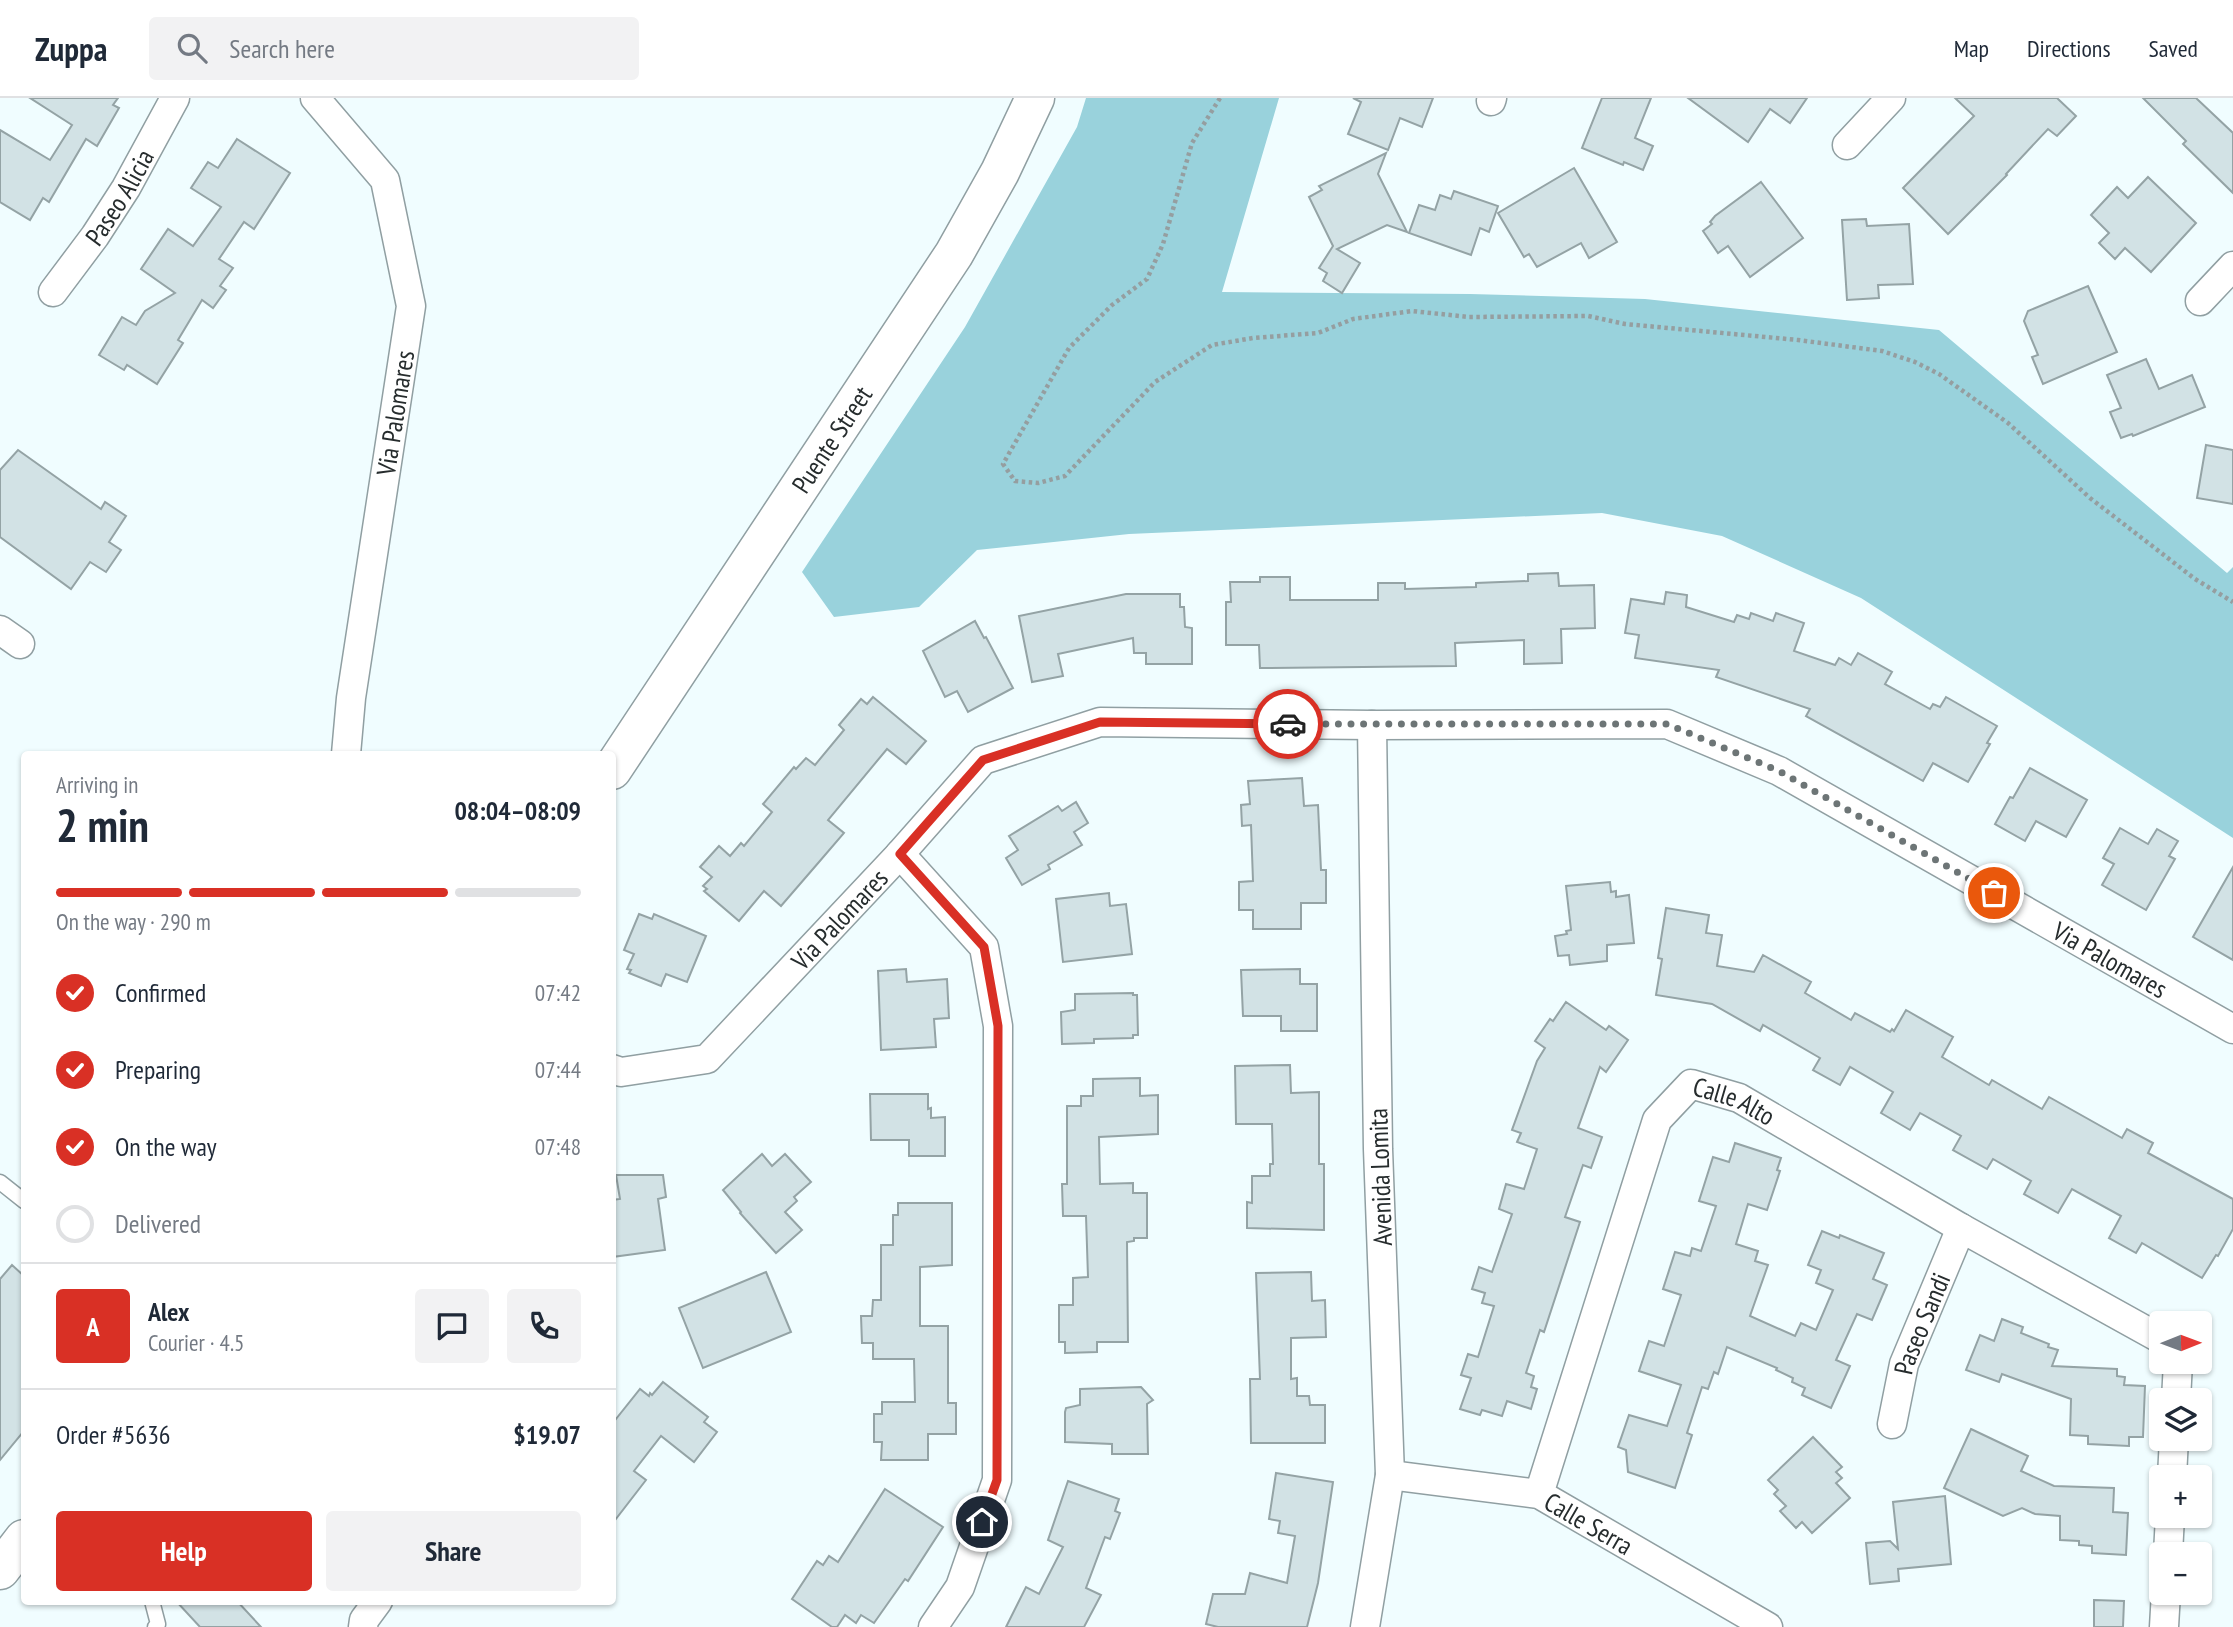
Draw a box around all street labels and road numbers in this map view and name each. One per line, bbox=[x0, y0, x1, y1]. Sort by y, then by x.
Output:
street label: Paseo Alicia bbox=[78, 143, 161, 252]
street label: Via Palomares bbox=[369, 348, 421, 479]
street label: Puente Street bbox=[784, 379, 879, 499]
street label: Via Palomares bbox=[783, 861, 894, 977]
street label: Via Palomares bbox=[2046, 913, 2173, 1005]
street label: Calle Alto bbox=[1689, 1069, 1781, 1132]
street label: Avenida Lomita bbox=[1361, 1108, 1399, 1246]
street label: Paseo Sandi bbox=[1886, 1268, 1957, 1377]
street label: Calle Serra bbox=[1539, 1484, 1639, 1562]

